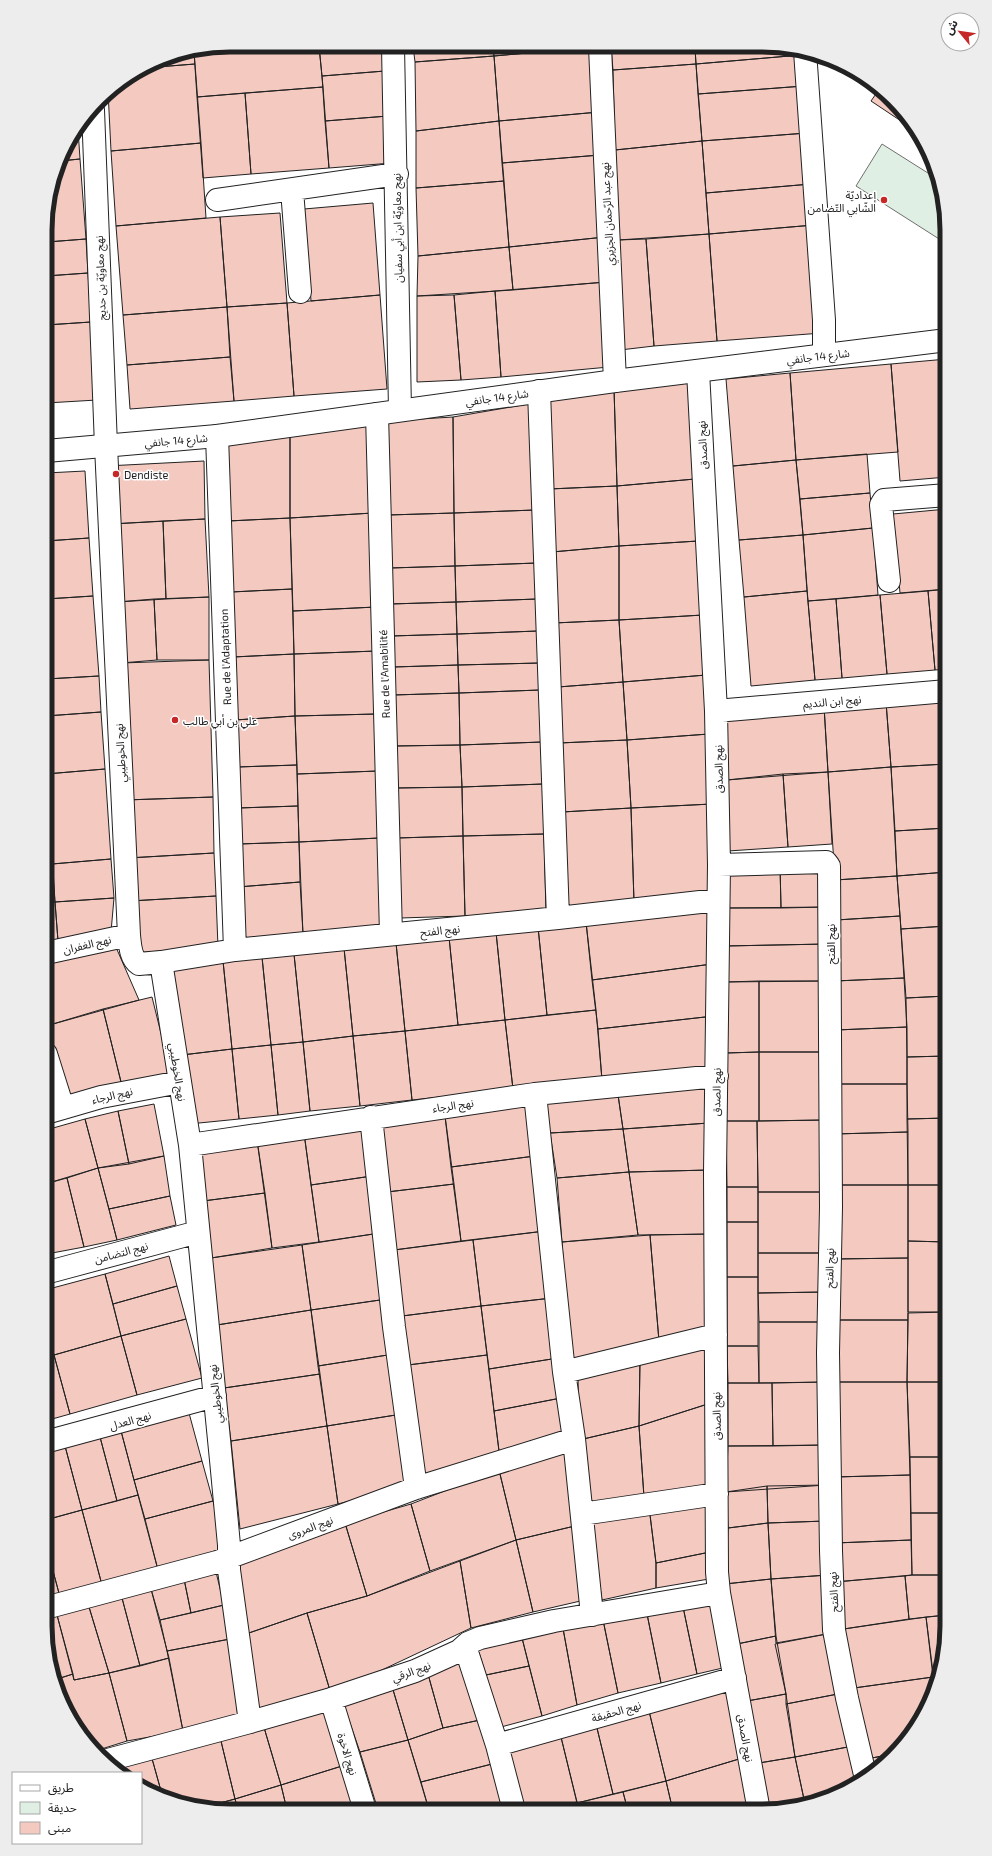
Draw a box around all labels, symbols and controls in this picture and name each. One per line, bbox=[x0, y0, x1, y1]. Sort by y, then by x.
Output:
north arrow bbox=[940, 12, 980, 52]
text: ش bbox=[941, 17, 961, 37]
street label: نهج عبد الرّحمان الجزيري bbox=[598, 162, 620, 266]
street label: نهج معاويّة ابن أبي سفيان bbox=[390, 173, 408, 283]
place label: إعداديّة الشّابي التّضامن bbox=[807, 188, 877, 217]
marker: إعداديّة الشّابي التّضامن bbox=[879, 195, 889, 205]
street label: نهج معاويّة بن حديج bbox=[92, 235, 110, 321]
street label: شارع 14 جانفي bbox=[786, 346, 851, 370]
street label: شارع 14 جانفي bbox=[465, 386, 530, 411]
street label: نهج الصدق bbox=[694, 420, 712, 470]
street label: شارع 14 جانفي bbox=[144, 431, 209, 453]
place label: Dendiste bbox=[124, 468, 168, 481]
marker: Dendiste bbox=[111, 469, 121, 479]
street label: Rue de l'Adaptation bbox=[217, 609, 233, 705]
street label: Rue de l'Amabilité bbox=[376, 629, 392, 719]
street label: نهج ابن النديم bbox=[802, 692, 862, 713]
place label: علي بن أبي طالب bbox=[183, 714, 258, 730]
marker: علي بن أبي طالب bbox=[170, 715, 180, 725]
street label: نهج الخوطيبي bbox=[112, 723, 132, 783]
street label: نهج الصدق bbox=[711, 745, 727, 793]
street label: نهج الفتح bbox=[419, 921, 461, 941]
street label: نهج الفتح bbox=[824, 924, 839, 964]
street label: نهج الغفران bbox=[62, 932, 113, 958]
street label: نهج الخوطيبي bbox=[163, 1042, 189, 1103]
street label: نهج الصدق bbox=[709, 1068, 725, 1116]
street label: نهج الرجاء bbox=[90, 1084, 134, 1108]
street label: نهج الرجاء bbox=[431, 1096, 475, 1116]
street label: نهج التضامن bbox=[93, 1239, 150, 1267]
street label: نهج الفتح bbox=[822, 1248, 838, 1288]
street label: نهج الخوطيبي bbox=[205, 1363, 228, 1424]
street label: نهج الصدق bbox=[709, 1392, 725, 1440]
street label: نهج العدل bbox=[108, 1408, 153, 1434]
street label: نهج المروى bbox=[285, 1513, 335, 1543]
street label: نهج الفتح bbox=[825, 1571, 843, 1612]
street label: نهج الرقي bbox=[390, 1658, 434, 1687]
street label: نهج الحقيقة bbox=[590, 1698, 643, 1726]
street label: نهج الصدق bbox=[733, 1713, 757, 1763]
street label: نهج الاخوة bbox=[334, 1731, 361, 1777]
legend bbox=[12, 1772, 142, 1844]
text: طريق bbox=[48, 1780, 74, 1796]
text: حديقة bbox=[48, 1800, 77, 1815]
text: مبنى bbox=[48, 1820, 71, 1835]

